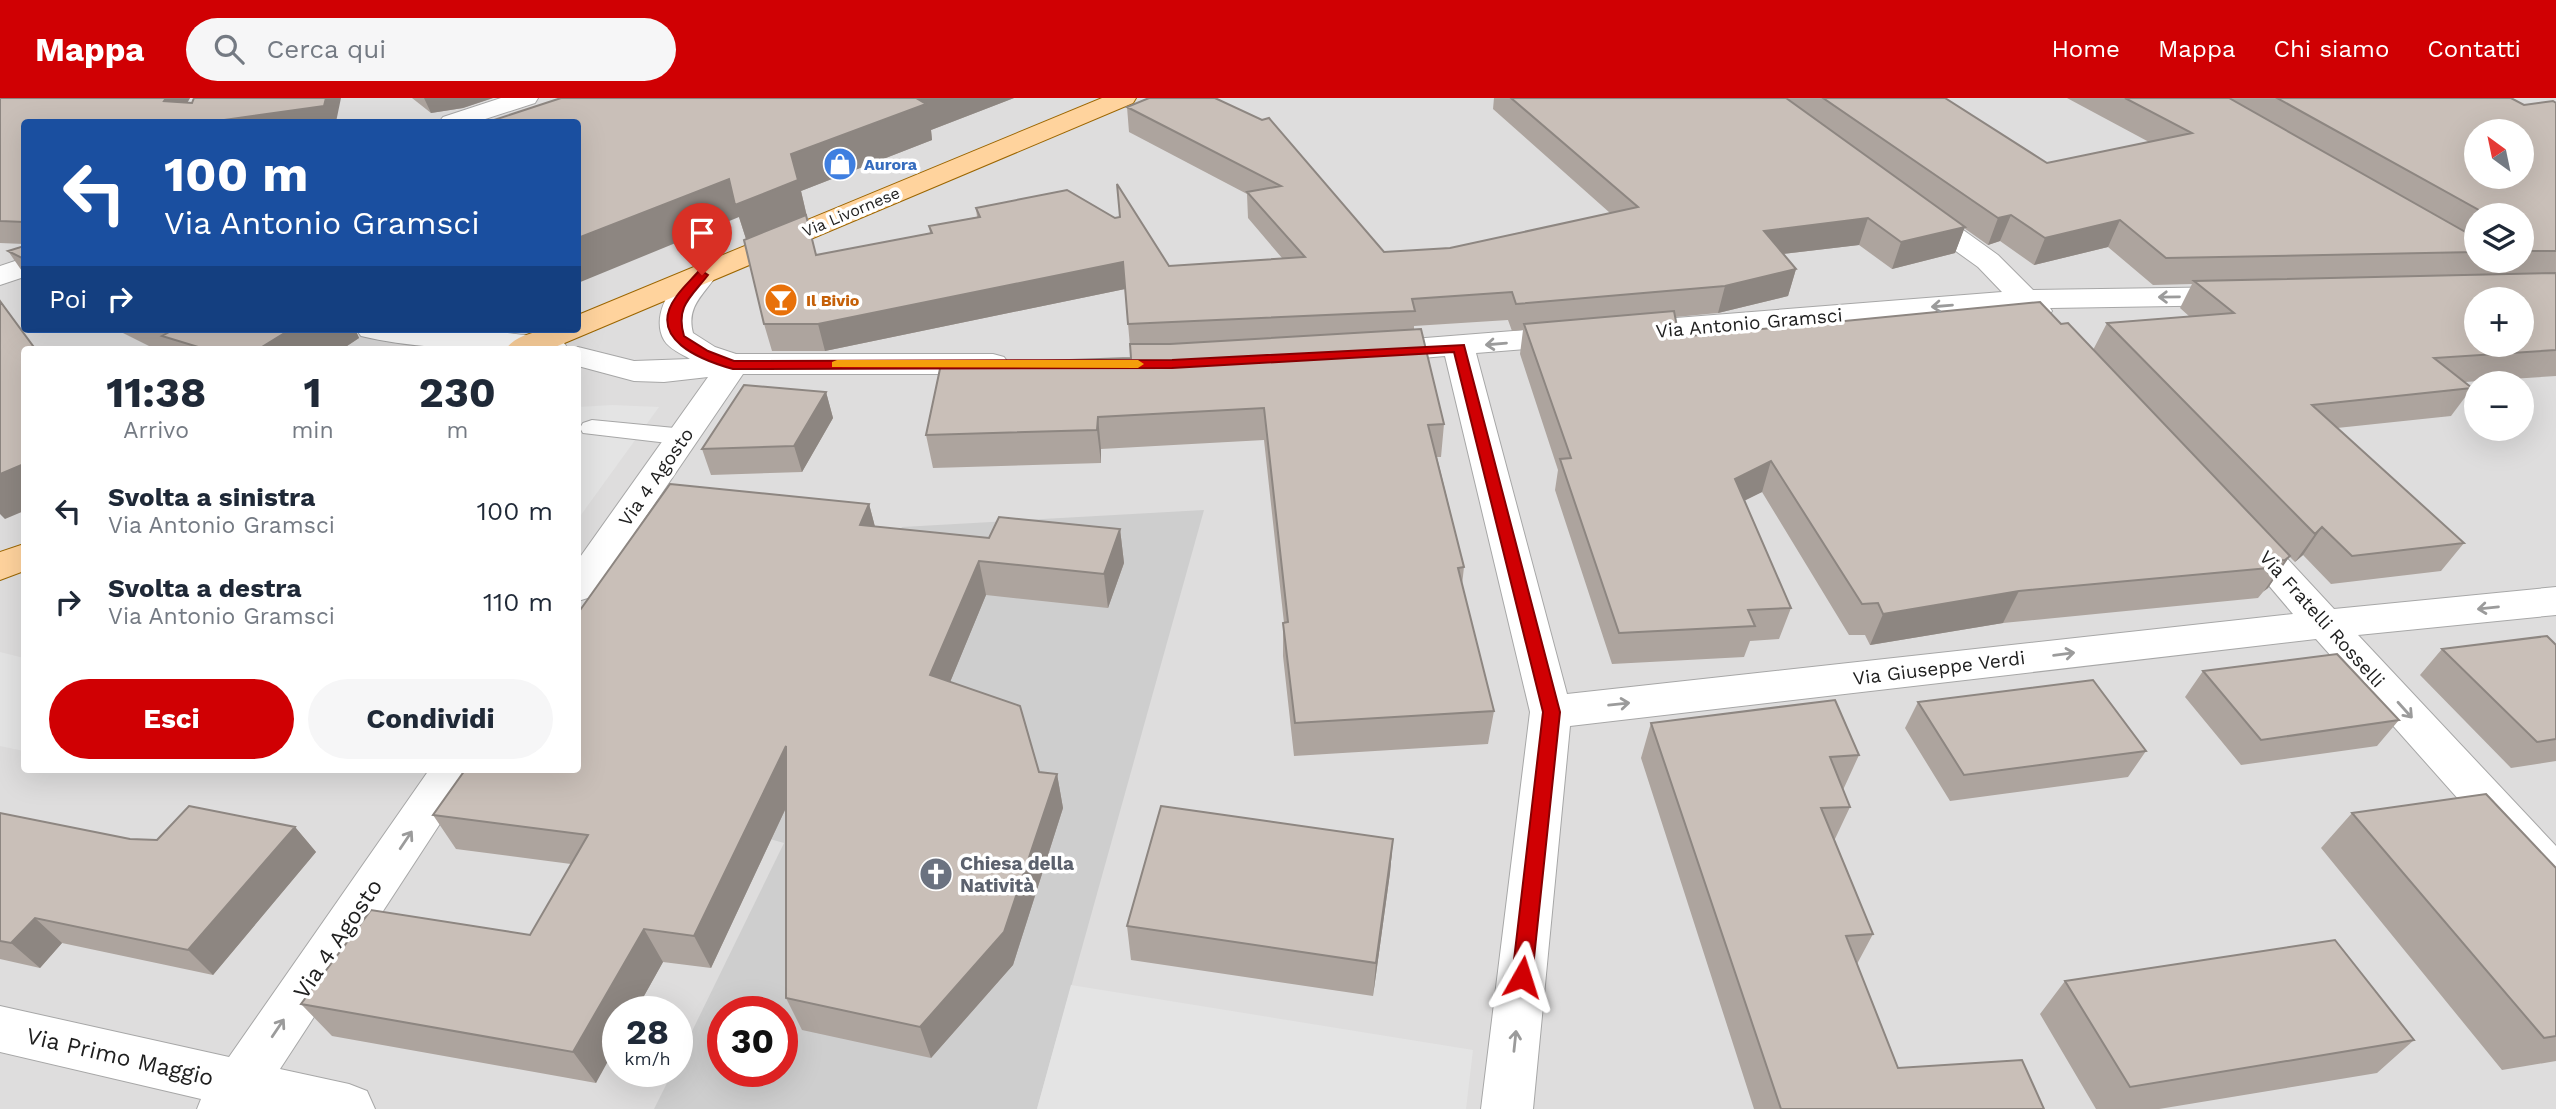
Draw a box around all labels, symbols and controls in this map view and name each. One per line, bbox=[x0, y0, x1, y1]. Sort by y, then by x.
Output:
search box bbox=[186, 18, 676, 81]
text: Mappa bbox=[35, 30, 144, 69]
icon: search bbox=[210, 30, 248, 68]
text: Cerca qui bbox=[266, 34, 386, 64]
text: Home bbox=[2051, 35, 2120, 63]
text: Mappa bbox=[2158, 35, 2236, 63]
text: Chi siamo bbox=[2274, 35, 2389, 63]
text: Contatti bbox=[2427, 35, 2521, 63]
north arrow bbox=[2464, 119, 2534, 189]
map controls bbox=[2464, 119, 2534, 441]
text: 100 m bbox=[164, 145, 308, 203]
shop icon: Aurora bbox=[821, 145, 859, 183]
icon: left bbox=[49, 147, 140, 238]
place label: Aurora bbox=[864, 155, 918, 174]
street label: Via Livornese bbox=[799, 183, 903, 241]
pin bbox=[672, 203, 732, 275]
button: layers bbox=[2464, 203, 2534, 273]
text: Via Antonio Gramsci bbox=[164, 204, 480, 242]
icon: arrive bbox=[683, 214, 721, 252]
icon: right bbox=[101, 280, 139, 318]
bar icon: Il Bivio bbox=[762, 281, 800, 319]
text: Poi bbox=[49, 284, 87, 314]
button: + bbox=[2464, 287, 2534, 357]
one-way arrow bbox=[2158, 290, 2181, 304]
place label: Il Bivio bbox=[806, 291, 860, 310]
one-way arrow bbox=[1931, 300, 1954, 313]
street label: Via Antonio Gramsci bbox=[1655, 303, 1843, 343]
one-way arrow bbox=[1485, 338, 1508, 351]
text: 11:38 bbox=[106, 368, 206, 417]
text: 1 bbox=[304, 368, 322, 417]
text: 230 bbox=[419, 368, 496, 417]
button: − bbox=[2464, 371, 2534, 441]
text: Arrivo bbox=[123, 417, 189, 444]
text: min bbox=[291, 417, 334, 444]
text: m bbox=[446, 417, 468, 444]
street label: Via 4 Agosto bbox=[614, 423, 698, 531]
text: Svolta a sinistra bbox=[108, 482, 315, 512]
icon: left bbox=[49, 492, 87, 530]
text: 100 m bbox=[477, 496, 553, 526]
text: Via Antonio Gramsci bbox=[108, 512, 335, 539]
street label: Via Fratelli Rosselli bbox=[2254, 546, 2390, 692]
text: Svolta a destra bbox=[108, 573, 301, 603]
icon: right bbox=[49, 583, 87, 621]
text: 110 m bbox=[483, 587, 553, 617]
one-way arrow bbox=[2477, 602, 2500, 615]
text: Via Antonio Gramsci bbox=[108, 603, 335, 630]
street label: Via Giuseppe Verdi bbox=[1852, 646, 2026, 690]
one-way arrow bbox=[2052, 647, 2075, 660]
button: Esci bbox=[49, 679, 294, 759]
button: Condividi bbox=[308, 679, 553, 759]
one-way arrow bbox=[1607, 698, 1630, 711]
one-way arrow bbox=[2396, 701, 2413, 718]
one-way arrow bbox=[398, 831, 413, 850]
place label: Chiesa della Natività bbox=[960, 852, 1074, 897]
church icon: Chiesa della Natività bbox=[917, 855, 955, 893]
street label: Via 4 Agosto bbox=[288, 874, 388, 1004]
position arrow bbox=[1485, 940, 1559, 1014]
speed limit sign: 30 bbox=[707, 996, 798, 1087]
text: 28 bbox=[626, 1011, 669, 1053]
one-way arrow bbox=[271, 1019, 285, 1039]
street label: Via Primo Maggio bbox=[24, 1022, 216, 1092]
one-way arrow bbox=[1509, 1030, 1522, 1053]
text: km/h bbox=[624, 1048, 671, 1069]

